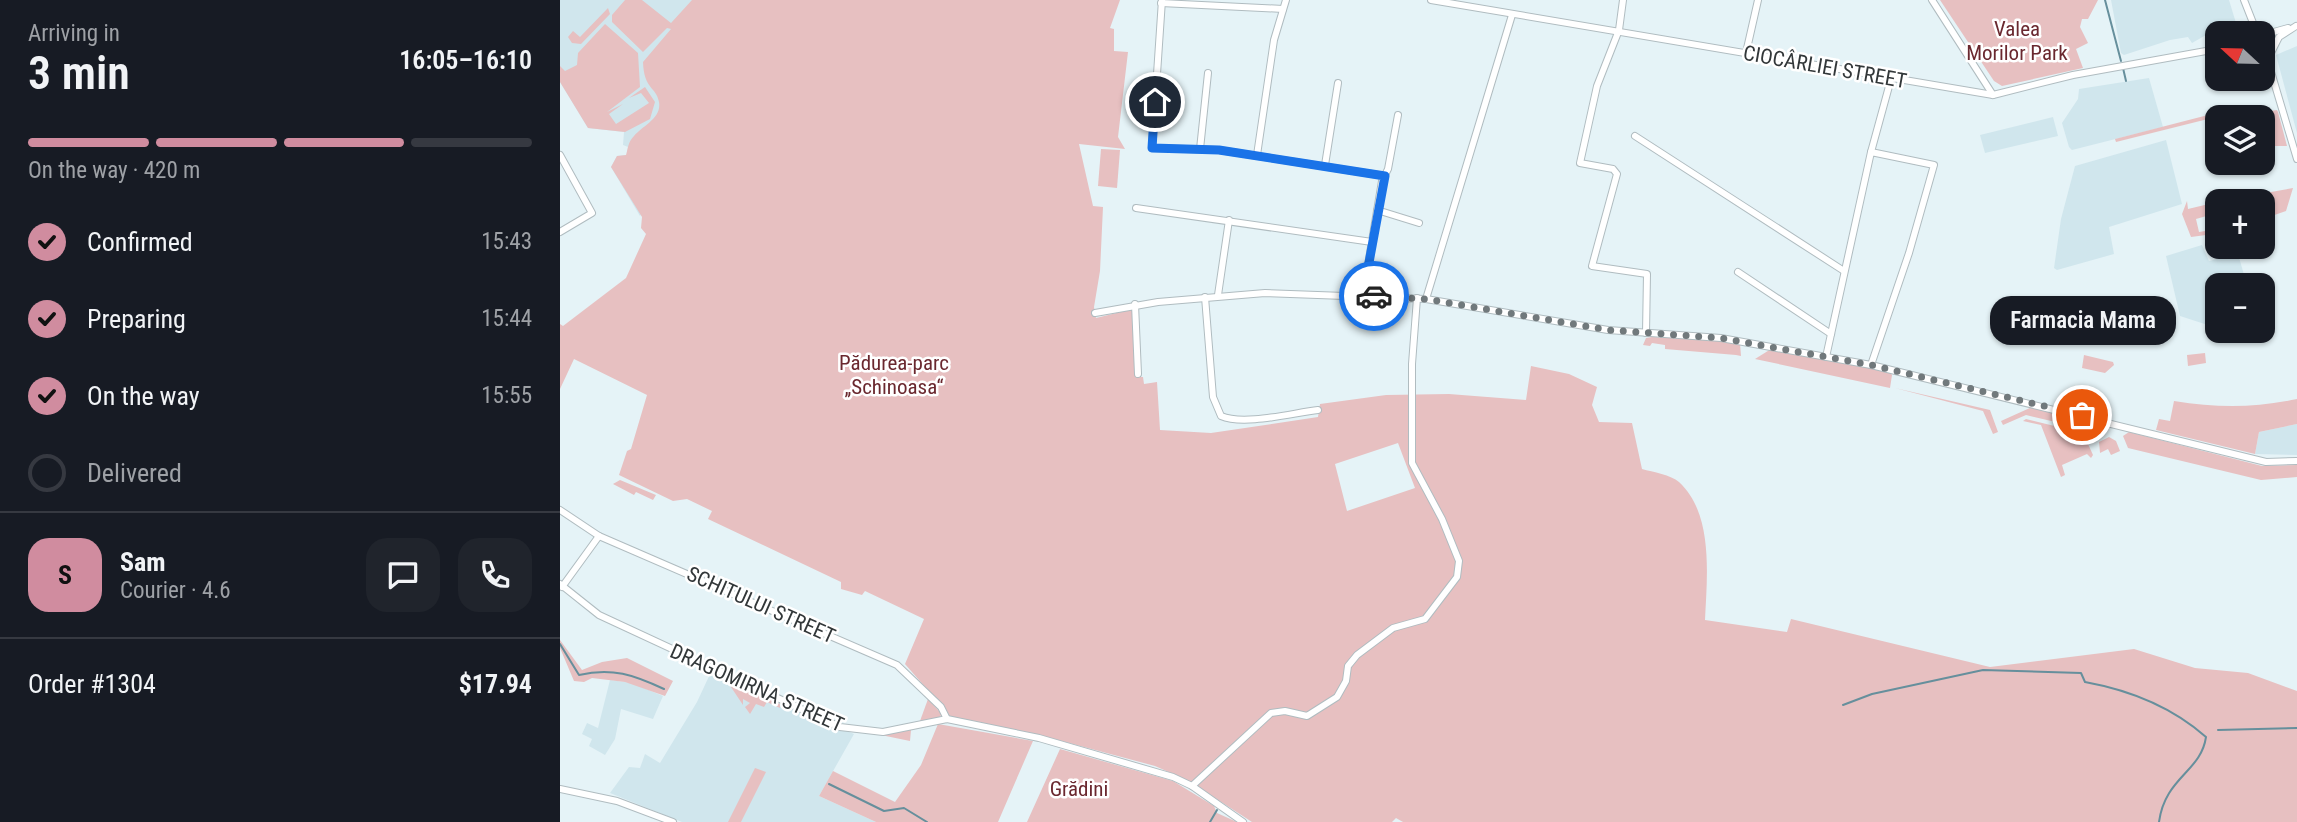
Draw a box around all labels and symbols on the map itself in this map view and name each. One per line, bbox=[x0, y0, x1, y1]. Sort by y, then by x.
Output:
park label: Valea Morilor Park bbox=[1966, 17, 2068, 65]
north arrow bbox=[2205, 21, 2275, 91]
street label: CIOCÂRLIEI STREET bbox=[1741, 41, 1909, 93]
pin bbox=[1125, 72, 1185, 132]
courier bbox=[1339, 261, 1409, 331]
callout: Farmacia Mama bbox=[1989, 296, 2175, 345]
park label: Pădurea-parc „Schinoasa“ bbox=[839, 351, 949, 399]
pin bbox=[2052, 385, 2112, 445]
street label: SCHITULUI STREET bbox=[683, 562, 839, 648]
street label: DRAGOMIRNA STREET bbox=[666, 639, 848, 737]
park label: Grădini bbox=[1050, 777, 1108, 801]

